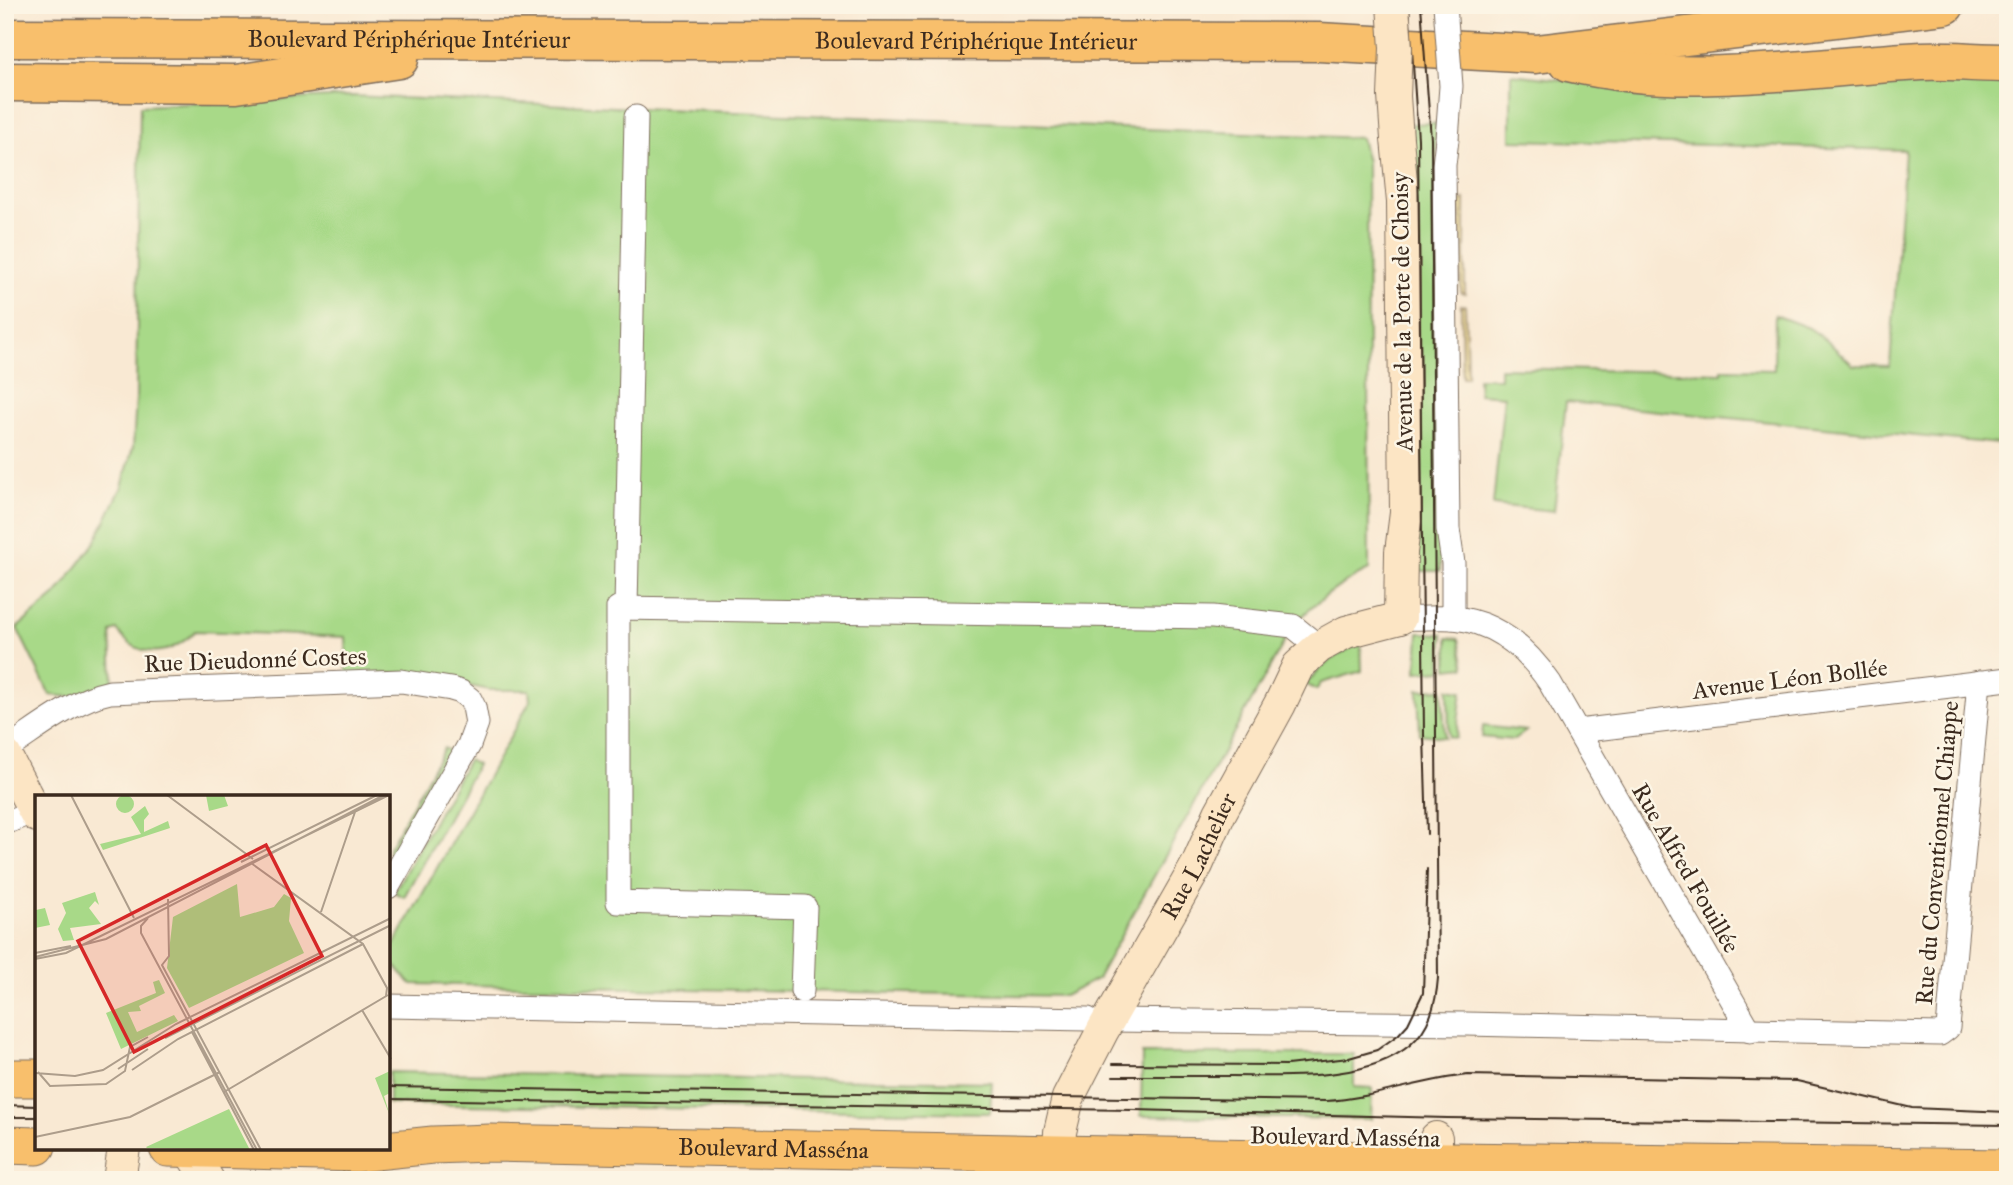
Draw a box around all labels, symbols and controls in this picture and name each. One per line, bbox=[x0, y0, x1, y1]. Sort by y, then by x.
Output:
street label: Boulevard Périphérique Intérieur bbox=[248, 24, 570, 55]
street label: Boulevard Périphérique Intérieur bbox=[815, 25, 1137, 56]
street label: Avenue de la Porte de Choisy bbox=[1385, 171, 1419, 453]
street label: Rue Dieudonné Costes bbox=[143, 641, 367, 679]
street label: Avenue Léon Bollée bbox=[1690, 652, 1889, 706]
street label: Rue du Conventionnel Chiappe bbox=[1909, 700, 1965, 1006]
street label: Rue Alfred Fouillée bbox=[1625, 778, 1747, 958]
street label: Rue Lachelier bbox=[1154, 788, 1243, 925]
inset map bbox=[35, 795, 390, 1150]
street label: Boulevard Masséna bbox=[1250, 1120, 1441, 1154]
street label: Boulevard Masséna bbox=[678, 1132, 870, 1165]

